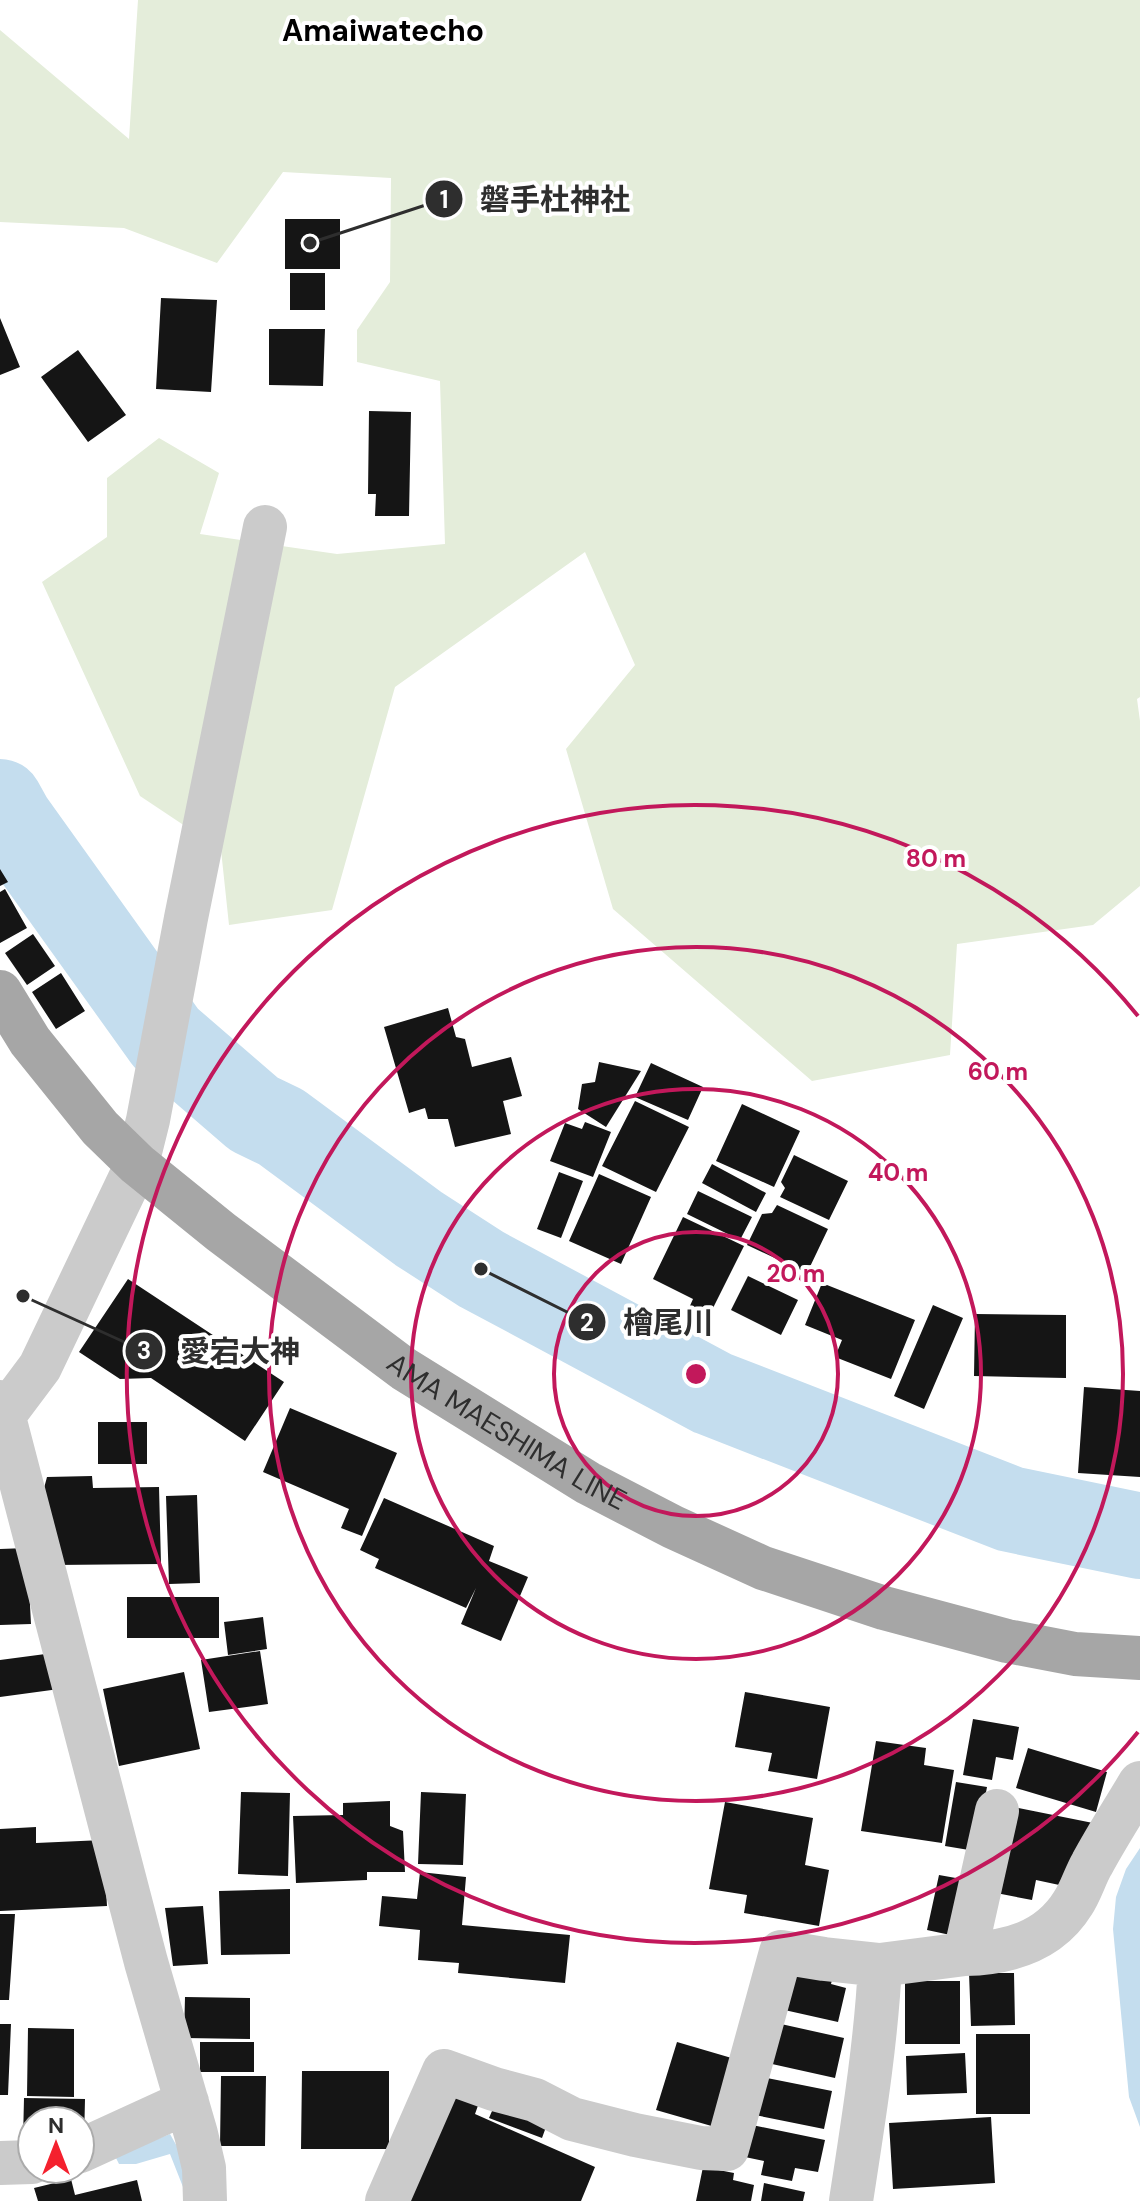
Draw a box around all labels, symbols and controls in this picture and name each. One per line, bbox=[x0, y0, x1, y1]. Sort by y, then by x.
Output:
district label: Amaiwatecho bbox=[282, 11, 484, 50]
callout: 磐手杜神社 bbox=[424, 172, 646, 226]
text: 磐手杜神社 bbox=[480, 180, 630, 219]
text: 1 bbox=[440, 184, 448, 215]
text: 80 m bbox=[906, 843, 966, 874]
text: 60 m bbox=[968, 1056, 1028, 1087]
text: 40 m bbox=[868, 1157, 928, 1188]
text: 20 m bbox=[767, 1258, 825, 1289]
callout: 檜尾川 bbox=[567, 1295, 729, 1349]
text: 檜尾川 bbox=[623, 1303, 713, 1342]
text: 2 bbox=[580, 1307, 594, 1338]
callout: 愛宕大神 bbox=[124, 1324, 316, 1378]
text: 愛宕大神 bbox=[180, 1332, 300, 1371]
text: 3 bbox=[137, 1335, 151, 1366]
street label: AMA MAESHIMA LINE bbox=[380, 1344, 633, 1518]
centre of rings bbox=[682, 1360, 710, 1388]
north arrow bbox=[16, 2105, 96, 2185]
text: N bbox=[48, 2111, 64, 2140]

